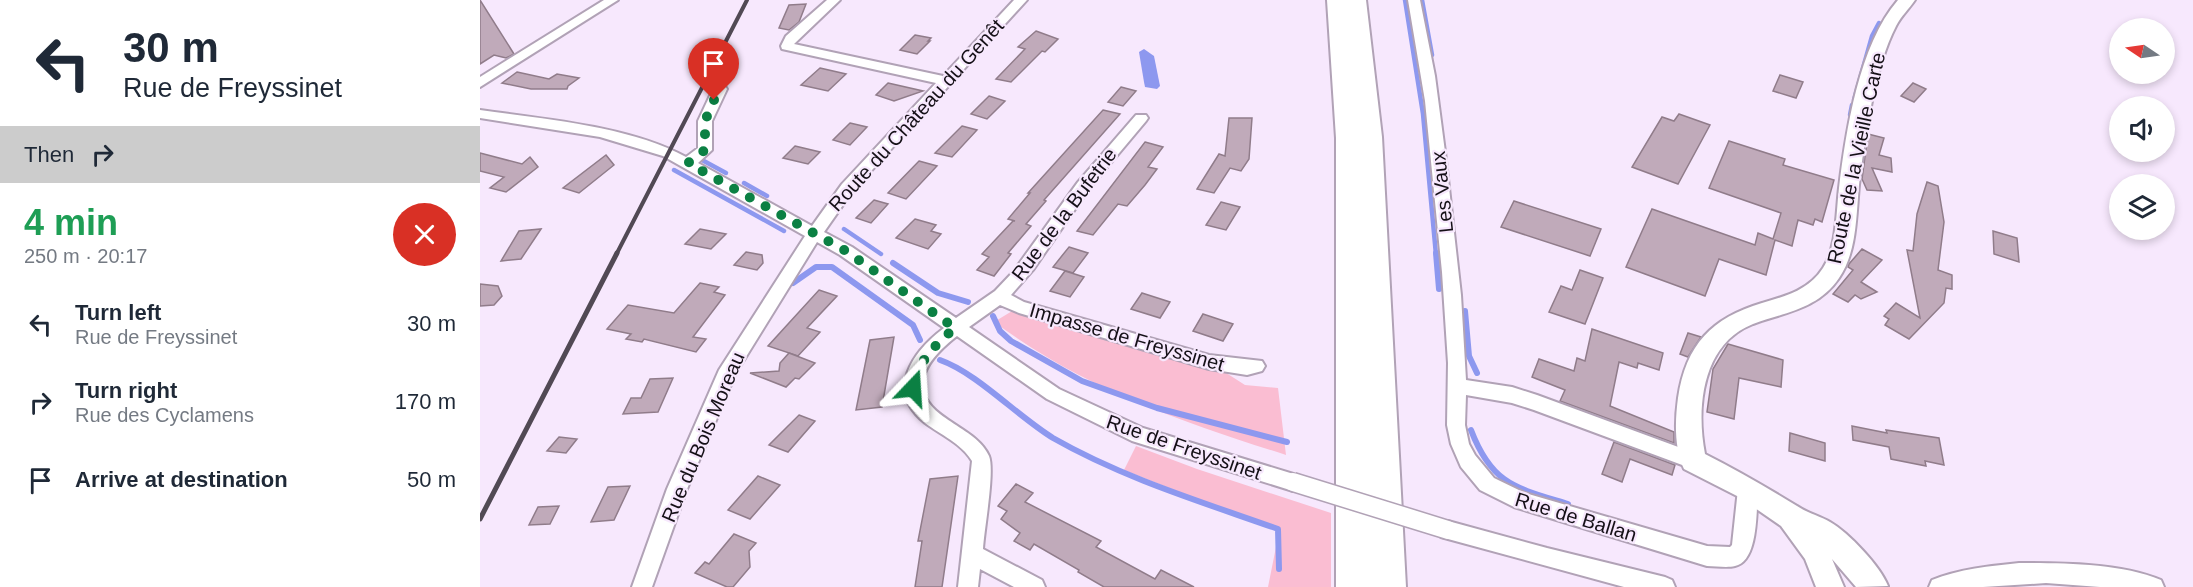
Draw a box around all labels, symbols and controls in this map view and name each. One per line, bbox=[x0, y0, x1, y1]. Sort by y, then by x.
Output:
street label: Route du Château du Genêt bbox=[824, 14, 1008, 215]
north arrow bbox=[2109, 18, 2175, 84]
map controls bbox=[2109, 18, 2175, 240]
icon: left bbox=[24, 24, 102, 102]
text: 30 m bbox=[123, 24, 219, 71]
pin bbox=[688, 38, 739, 100]
icon: arrive bbox=[697, 47, 730, 80]
street label: Route de la Vieille Carte bbox=[1823, 50, 1889, 266]
text: Rue de Freyssinet bbox=[123, 73, 342, 103]
button: sound bbox=[2109, 96, 2175, 162]
icon: right bbox=[86, 138, 119, 171]
text: Then bbox=[24, 142, 74, 167]
street label: Rue de la Bufetrie bbox=[1007, 143, 1121, 285]
street label: Les Vaux bbox=[1427, 150, 1457, 234]
button: layers bbox=[2109, 174, 2175, 240]
text: 4 min bbox=[24, 202, 118, 243]
button: close bbox=[393, 203, 456, 266]
text: 250 m · 20:17 bbox=[24, 245, 147, 267]
street label: Impasse de Freyssinet bbox=[1027, 299, 1227, 375]
text: Turn left bbox=[75, 300, 161, 325]
icon: left bbox=[24, 308, 57, 341]
text: 30 m bbox=[407, 311, 456, 336]
text: Rue de Freyssinet bbox=[75, 326, 237, 348]
street label: Rue du Bois Moreau bbox=[657, 349, 749, 525]
position arrow bbox=[881, 356, 945, 420]
text: Turn right bbox=[75, 378, 177, 403]
icon: right bbox=[24, 386, 57, 419]
text: 170 m bbox=[395, 389, 456, 414]
text: Rue des Cyclamens bbox=[75, 404, 254, 426]
street label: Rue de Freyssinet bbox=[1104, 410, 1265, 484]
icon: arrive bbox=[24, 464, 57, 497]
text: Arrive at destination bbox=[75, 467, 288, 492]
text: 50 m bbox=[407, 467, 456, 492]
street label: Rue de Ballan bbox=[1513, 488, 1639, 546]

